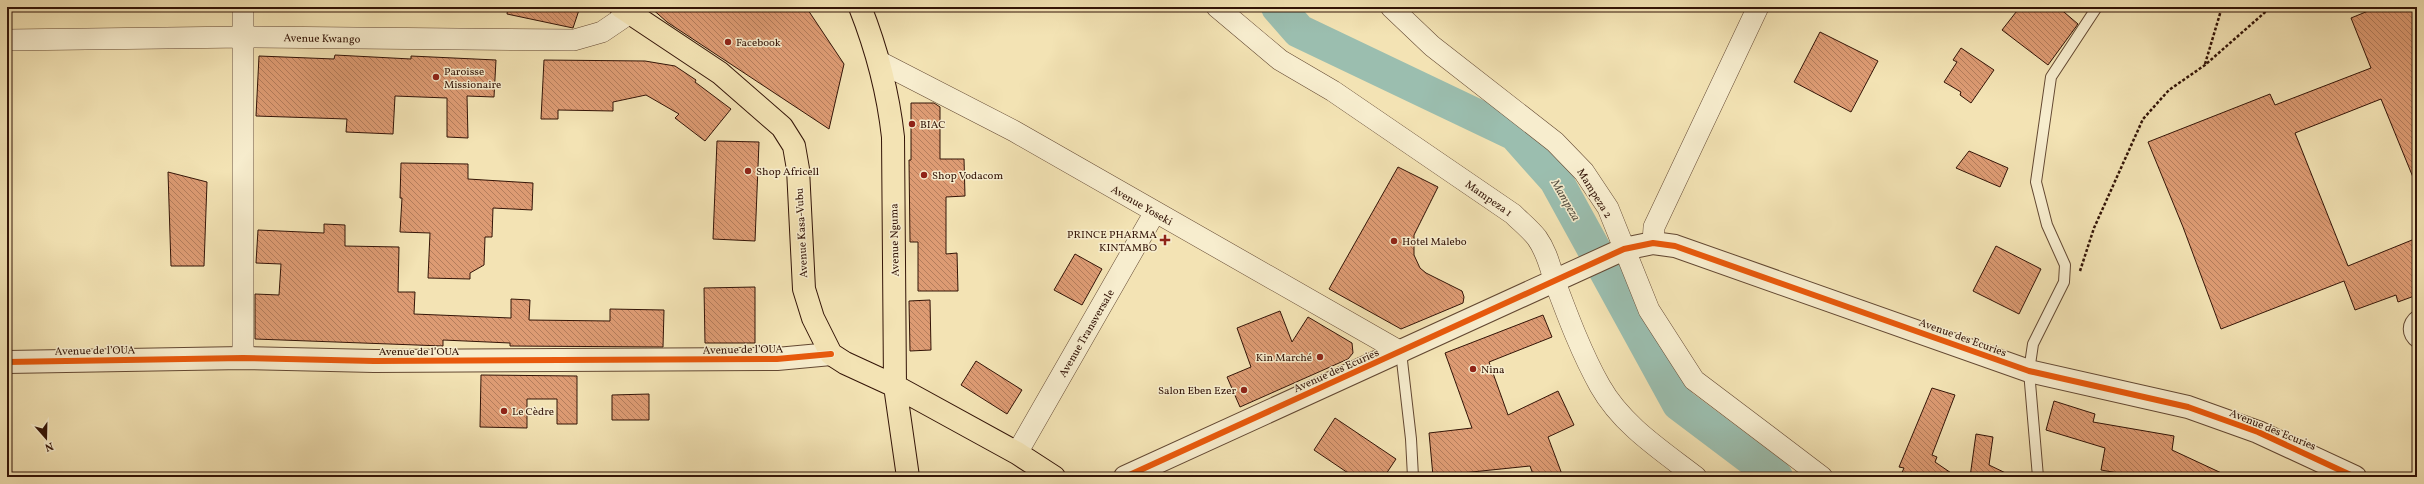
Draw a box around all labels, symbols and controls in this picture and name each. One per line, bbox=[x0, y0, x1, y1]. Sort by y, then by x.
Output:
street label: Avenue Kwango bbox=[283, 31, 361, 48]
place label: Facebook bbox=[736, 36, 781, 51]
marker: Facebook bbox=[723, 37, 733, 47]
place label: Paroisse Missionaire bbox=[444, 65, 501, 93]
marker: Paroisse Missionaire bbox=[431, 72, 441, 82]
place label: BIAC bbox=[920, 118, 945, 133]
marker: BIAC bbox=[907, 119, 917, 129]
place label: Shop Africell bbox=[756, 165, 819, 180]
marker: Shop Africell bbox=[743, 166, 753, 176]
street label: Mampeza 2 bbox=[1573, 166, 1615, 222]
place label: Shop Vodacom bbox=[932, 169, 1003, 184]
marker: Shop Vodacom bbox=[919, 170, 929, 180]
water label: Mampeza bbox=[1546, 176, 1584, 225]
street label: Mampeza 1 bbox=[1462, 177, 1515, 221]
street label: Avenue Yoseki bbox=[1108, 183, 1175, 230]
street label: Avenue Kasa-Vubu bbox=[793, 188, 812, 278]
street label: Avenue Nguma bbox=[887, 203, 904, 277]
place label: PRINCE PHARMA KINTAMBO bbox=[1067, 228, 1157, 256]
marker: PRINCE PHARMA KINTAMBO bbox=[1160, 235, 1170, 245]
place label: Hotel Malebo bbox=[1402, 235, 1467, 250]
marker: Hotel Malebo bbox=[1389, 236, 1399, 246]
street label: Avenue Transversale bbox=[1056, 287, 1119, 380]
street label: Avenue des Ecuries bbox=[1917, 316, 2009, 361]
street label: Avenue de l’OUA bbox=[703, 342, 784, 359]
street label: Avenue de l’OUA bbox=[55, 343, 136, 360]
street label: Avenue de l’OUA bbox=[379, 345, 459, 360]
street label: Avenue des Ecuries bbox=[1291, 346, 1382, 397]
place label: Kin Marché bbox=[1256, 351, 1312, 366]
marker: Kin Marché bbox=[1315, 352, 1325, 362]
place label: Nina bbox=[1481, 363, 1505, 378]
marker: Nina bbox=[1468, 364, 1478, 374]
place label: Salon Eben Ezer bbox=[1158, 384, 1236, 399]
marker: Salon Eben Ezer bbox=[1239, 385, 1249, 395]
place label: Le Cèdre bbox=[512, 405, 554, 420]
marker: Le Cèdre bbox=[499, 406, 509, 416]
street label: Avenue des Ecuries bbox=[2227, 406, 2318, 455]
north arrow bbox=[26, 418, 66, 458]
text: N bbox=[43, 438, 55, 454]

